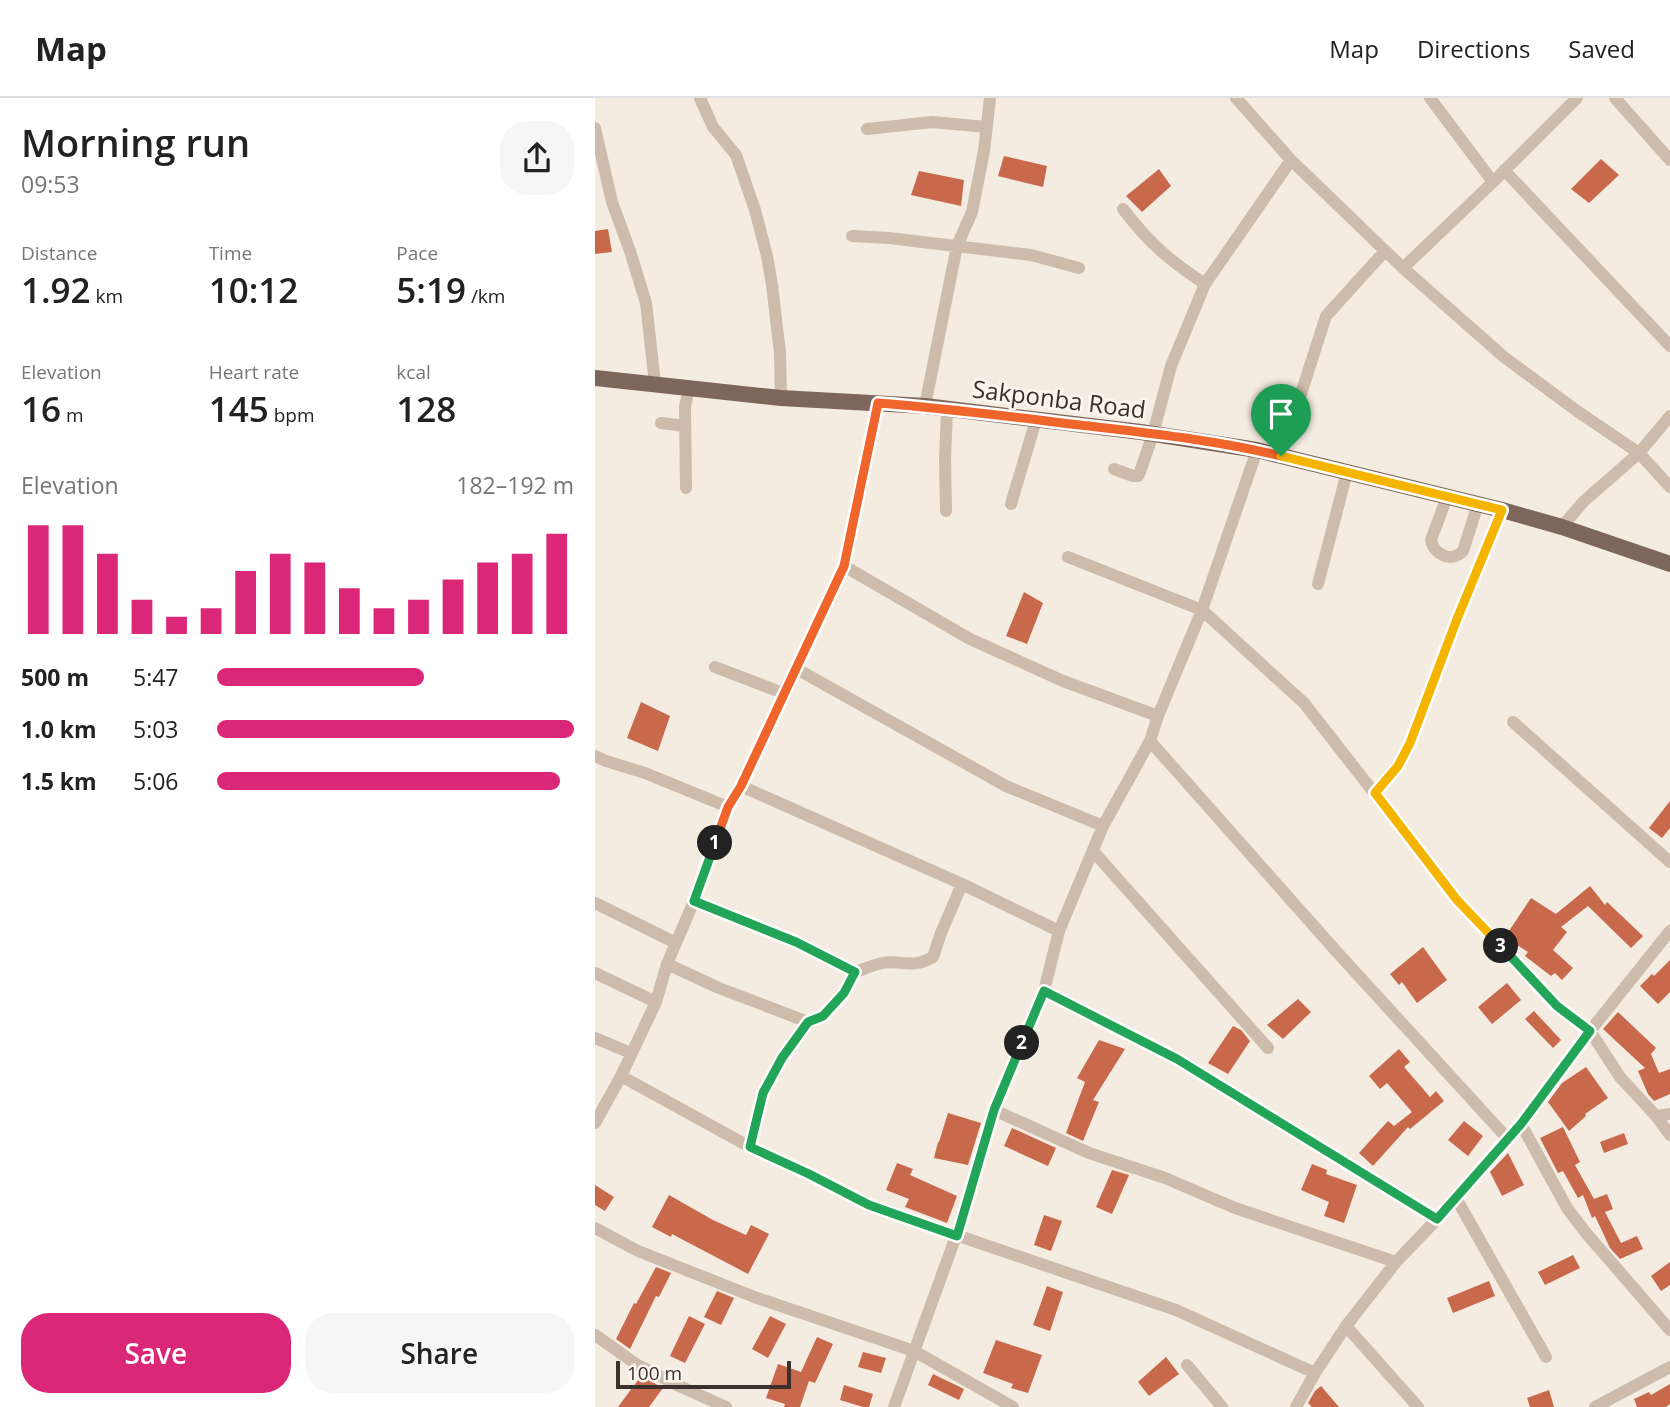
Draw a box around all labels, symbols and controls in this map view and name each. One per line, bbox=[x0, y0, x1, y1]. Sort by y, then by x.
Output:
text: Map bbox=[35, 26, 107, 71]
text: Map bbox=[1329, 32, 1379, 65]
text: Directions bbox=[1417, 32, 1530, 65]
text: Saved bbox=[1568, 32, 1635, 65]
text: Morning run bbox=[21, 116, 250, 168]
button: share bbox=[500, 121, 574, 195]
text: 09:53 bbox=[21, 168, 80, 200]
text: Distance bbox=[21, 240, 97, 266]
text: Time bbox=[209, 240, 252, 266]
text: Pace bbox=[396, 240, 438, 266]
text: 1.92 bbox=[21, 266, 91, 313]
text: 10:12 bbox=[209, 266, 298, 313]
text: 5:19 bbox=[396, 266, 466, 313]
text: km bbox=[91, 283, 123, 309]
text: /km bbox=[466, 283, 505, 309]
text: Elevation bbox=[21, 359, 102, 385]
text: Heart rate bbox=[209, 359, 299, 385]
text: kcal bbox=[396, 359, 431, 385]
street label: Sakponba Road bbox=[971, 372, 1148, 426]
pin bbox=[1251, 384, 1311, 456]
text: 16 bbox=[21, 385, 61, 432]
text: 145 bbox=[209, 385, 269, 432]
text: 128 bbox=[396, 385, 456, 432]
icon: arrive bbox=[1262, 395, 1300, 433]
text: m bbox=[61, 402, 84, 428]
text: bpm bbox=[269, 402, 314, 428]
text: Elevation bbox=[21, 469, 119, 501]
text: 182–192 m bbox=[456, 469, 574, 501]
text: 500 m bbox=[21, 661, 89, 693]
text: 5:47 bbox=[133, 661, 179, 693]
text: 1.0 km bbox=[21, 713, 97, 745]
text: 5:03 bbox=[133, 713, 179, 745]
text: 1.5 km bbox=[21, 765, 97, 797]
text: 5:06 bbox=[133, 765, 179, 797]
pin: 1 bbox=[697, 826, 733, 860]
text: 1 bbox=[709, 829, 720, 855]
pin: 3 bbox=[1483, 928, 1518, 964]
text: 3 bbox=[1495, 932, 1506, 958]
pin: 2 bbox=[1005, 1026, 1039, 1060]
text: 2 bbox=[1016, 1029, 1027, 1055]
button: Save bbox=[21, 1313, 291, 1393]
button: Share bbox=[305, 1313, 574, 1393]
scale bar bbox=[616, 1358, 791, 1390]
text: 100 m bbox=[627, 1360, 682, 1386]

